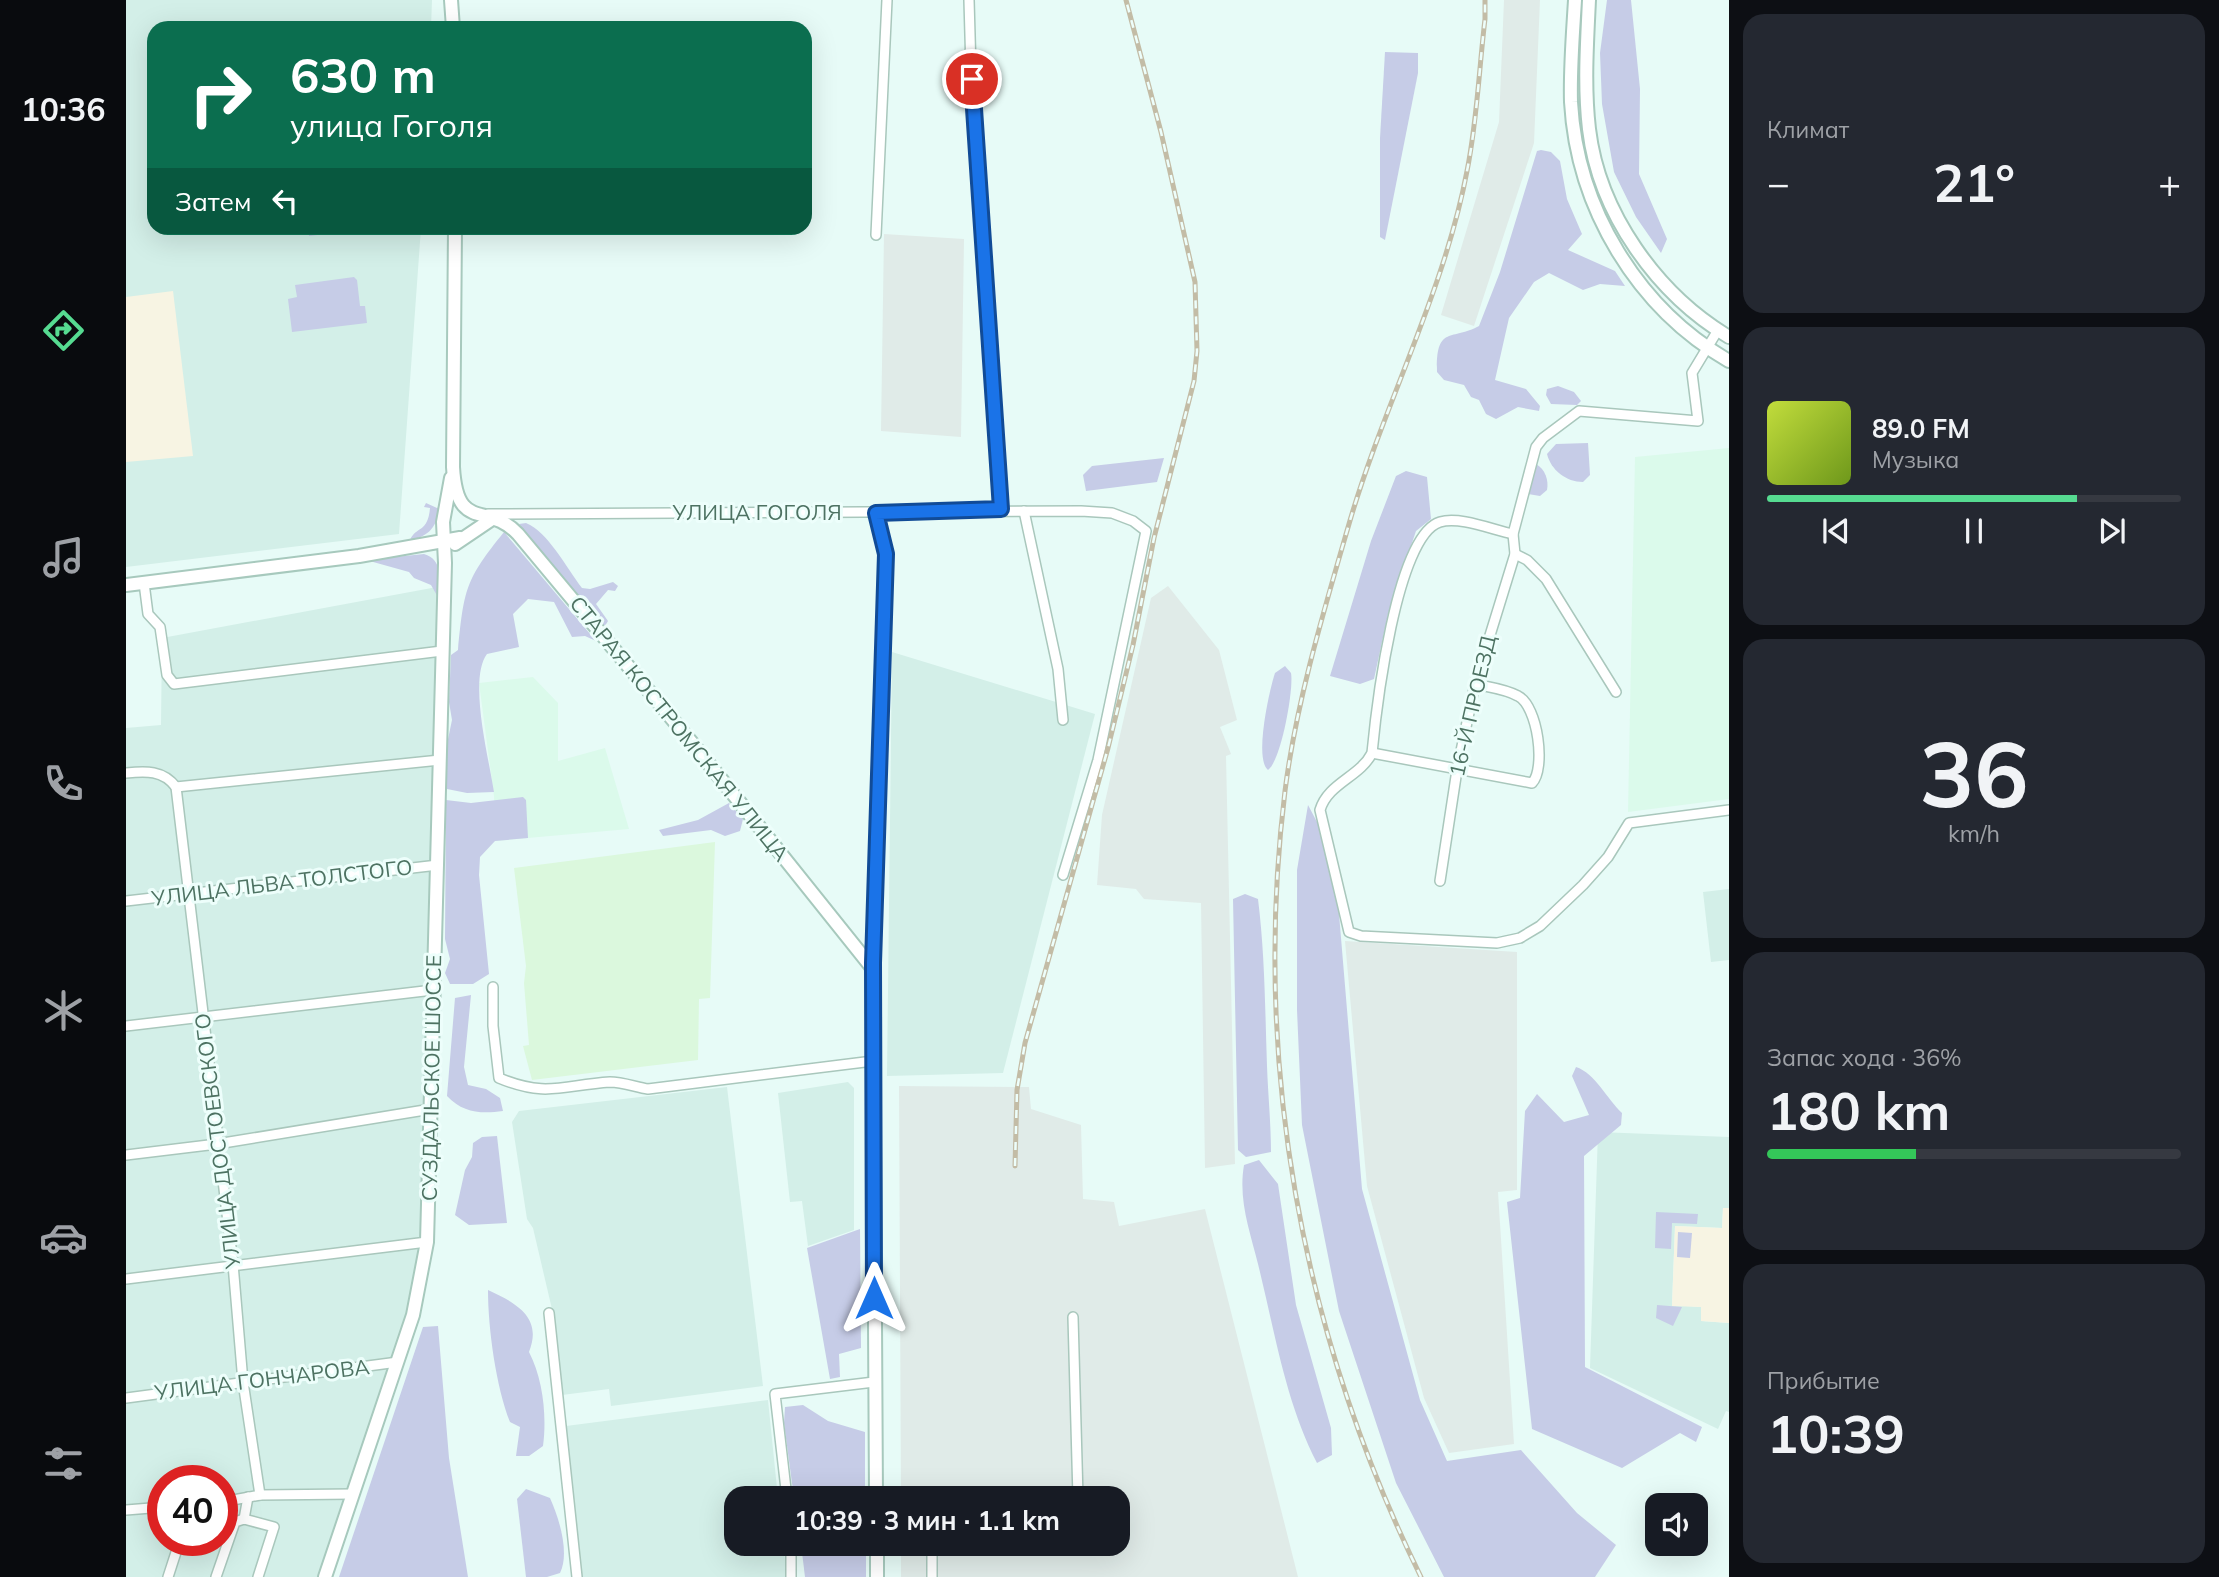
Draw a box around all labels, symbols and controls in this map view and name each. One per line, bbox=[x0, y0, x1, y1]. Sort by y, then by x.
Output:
text: 630 m bbox=[290, 44, 436, 105]
icon: right bbox=[175, 49, 266, 140]
pin bbox=[942, 49, 1002, 109]
icon: arrive bbox=[953, 60, 991, 98]
text: 10:36 bbox=[21, 89, 105, 129]
text: улица Гоголя bbox=[290, 105, 493, 145]
text: Климат bbox=[1767, 115, 1849, 144]
text: 21° bbox=[1933, 150, 2015, 215]
text: − bbox=[1767, 159, 1790, 207]
text: + bbox=[2158, 159, 2181, 207]
icon: left bbox=[266, 182, 304, 220]
text: Затем bbox=[175, 185, 252, 218]
icon: directions bbox=[39, 306, 88, 355]
text: 89.0 FM bbox=[1872, 412, 1970, 445]
text: Музыка bbox=[1872, 445, 1959, 474]
street label: УЛИЦА ГОГОЛЯ bbox=[671, 499, 842, 525]
icon: previous bbox=[1817, 512, 1855, 550]
icon: pause bbox=[1955, 512, 1993, 550]
icon: next bbox=[2093, 512, 2131, 550]
icon: music bbox=[39, 533, 88, 582]
street label: СТАРАЯ КОСТРОМСКАЯ УЛИЦА bbox=[565, 591, 795, 867]
street label: 16-Й ПРОЕЗД bbox=[1443, 633, 1501, 779]
text: 36 bbox=[1919, 716, 2029, 830]
icon: phone bbox=[39, 759, 88, 808]
text: km/h bbox=[1948, 819, 2000, 848]
street label: УЛИЦА ЛЬВА ТОЛСТОГО bbox=[149, 853, 414, 911]
street label: СУЗДАЛЬСКОЕ ШОССЕ bbox=[416, 955, 446, 1201]
icon: climate bbox=[39, 986, 88, 1035]
street label: УЛИЦА ДОСТОЕВСКОГО bbox=[188, 1012, 246, 1271]
text: Запас хода · 36% bbox=[1767, 1043, 1962, 1072]
text: 180 km bbox=[1767, 1078, 1950, 1143]
icon: car bbox=[39, 1213, 88, 1262]
position arrow bbox=[837, 1261, 911, 1335]
street label: УЛИЦА ГОНЧАРОВА bbox=[152, 1353, 371, 1405]
text: Прибытие bbox=[1767, 1366, 1880, 1395]
text: 10:39 bbox=[1767, 1401, 1905, 1466]
icon: filters bbox=[39, 1439, 88, 1488]
speed limit sign: 40 bbox=[147, 1465, 238, 1556]
map controls bbox=[1645, 1493, 1708, 1556]
button: sound bbox=[1645, 1493, 1708, 1556]
text: 10:39 · 3 мин · 1.1 km bbox=[794, 1504, 1060, 1537]

